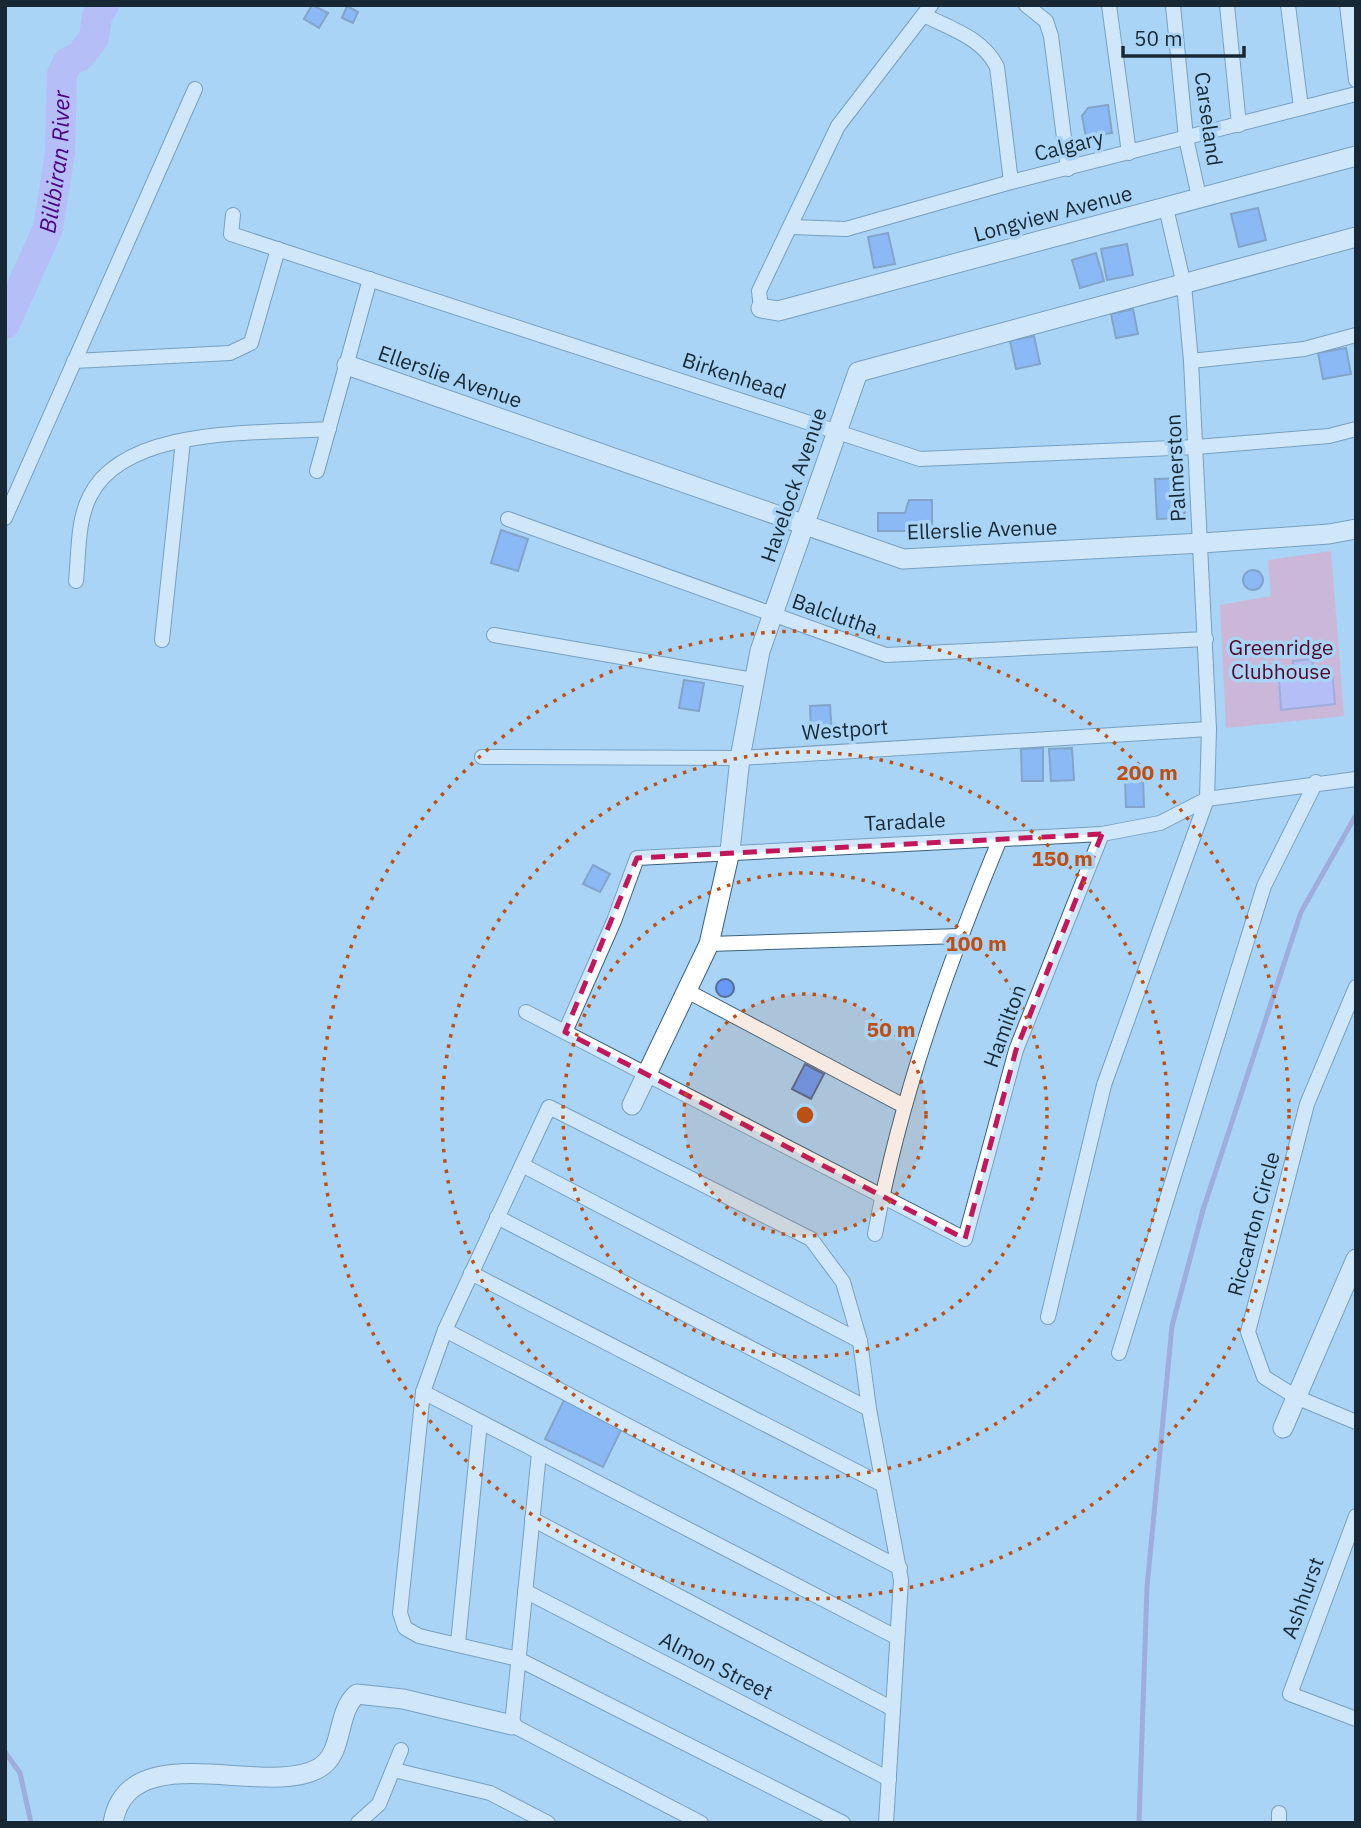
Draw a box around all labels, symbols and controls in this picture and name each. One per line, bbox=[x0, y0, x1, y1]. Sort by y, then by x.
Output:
scale bar bbox=[1123, 14, 1244, 58]
text: 50 m bbox=[1134, 24, 1183, 52]
street label: Carseland bbox=[1189, 70, 1229, 168]
water label: Bilibiran River bbox=[31, 89, 76, 235]
street label: Calgary bbox=[1031, 123, 1107, 167]
street label: Longview Avenue bbox=[970, 178, 1135, 248]
street label: Ellerslie Avenue bbox=[375, 338, 526, 414]
street label: Birkenhead bbox=[679, 345, 790, 405]
street label: Havelock Avenue bbox=[753, 404, 833, 566]
street label: Palmerston bbox=[1158, 413, 1192, 523]
street label: Ellerslie Avenue bbox=[906, 512, 1058, 546]
street label: Balclutha bbox=[789, 586, 882, 642]
park label: Greenridge Clubhouse bbox=[1229, 633, 1333, 685]
street label: Westport bbox=[801, 712, 889, 746]
text: 200 m bbox=[1116, 758, 1178, 786]
street label: Taradale bbox=[864, 805, 946, 837]
text: 150 m bbox=[1031, 844, 1093, 872]
text: 100 m bbox=[945, 929, 1007, 957]
street label: Hamilton bbox=[976, 980, 1032, 1071]
text: 50 m bbox=[867, 1015, 915, 1043]
centre of rings bbox=[793, 1103, 817, 1127]
street label: Riccarton Circle bbox=[1220, 1148, 1286, 1299]
street label: Ashhurst bbox=[1274, 1553, 1330, 1642]
street label: Almon Street bbox=[655, 1625, 778, 1706]

